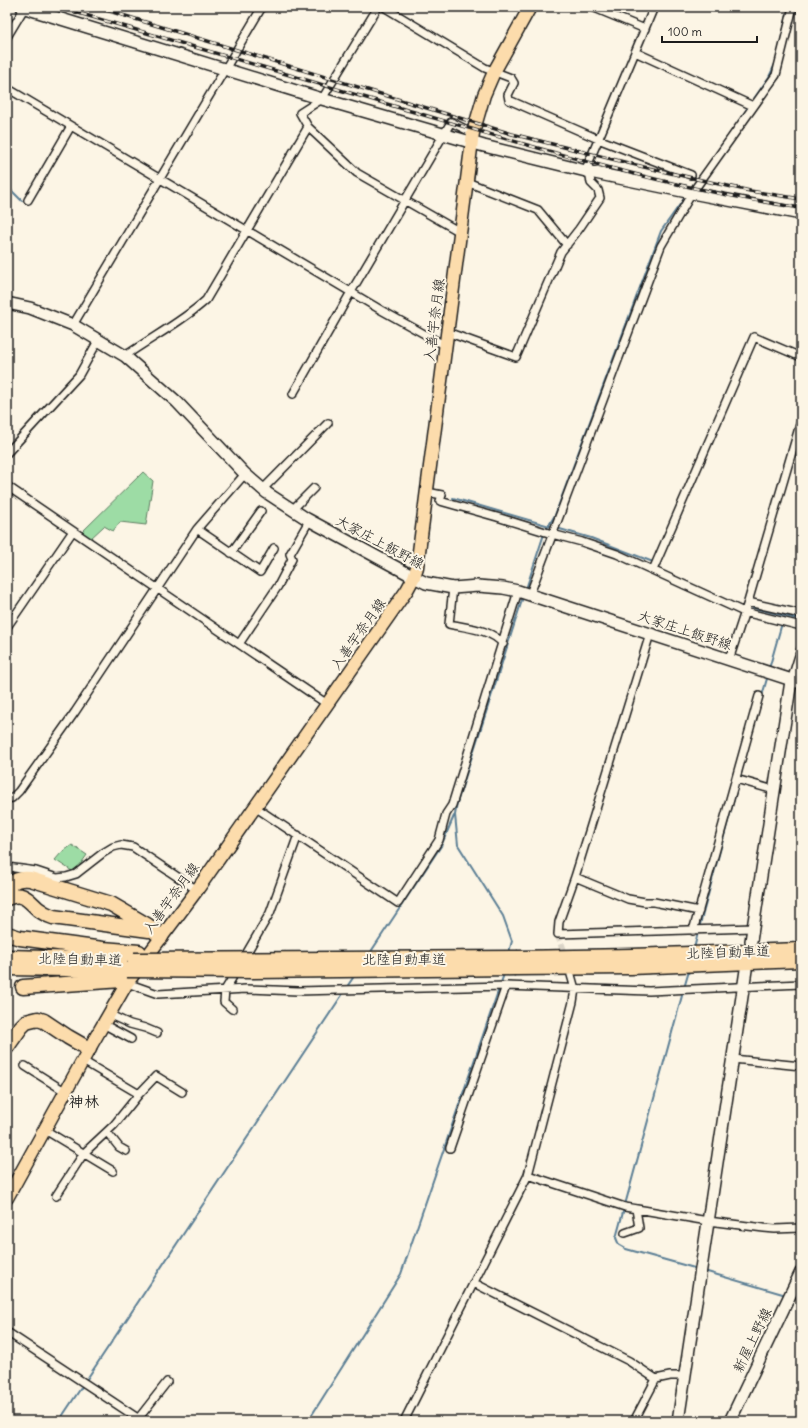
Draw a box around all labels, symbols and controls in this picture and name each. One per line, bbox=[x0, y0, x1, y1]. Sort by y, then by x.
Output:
scale bar bbox=[662, 18, 757, 44]
text: 100 m bbox=[668, 24, 702, 39]
street label: 入善宇奈月線 bbox=[420, 277, 448, 363]
street label: 大家庄上飯野線 bbox=[333, 511, 427, 573]
street label: 入善宇奈月線 bbox=[327, 594, 389, 674]
street label: 大家庄上飯野線 bbox=[636, 606, 734, 654]
street label: 入善宇奈月線 bbox=[139, 859, 203, 937]
street label: 北陸自動車道 bbox=[686, 942, 770, 962]
street label: 北陸自動車道 bbox=[38, 949, 122, 969]
street label: 北陸自動車道 bbox=[362, 950, 446, 968]
district label: 神林 bbox=[69, 1092, 99, 1111]
street label: 新屋上野線 bbox=[729, 1305, 775, 1375]

